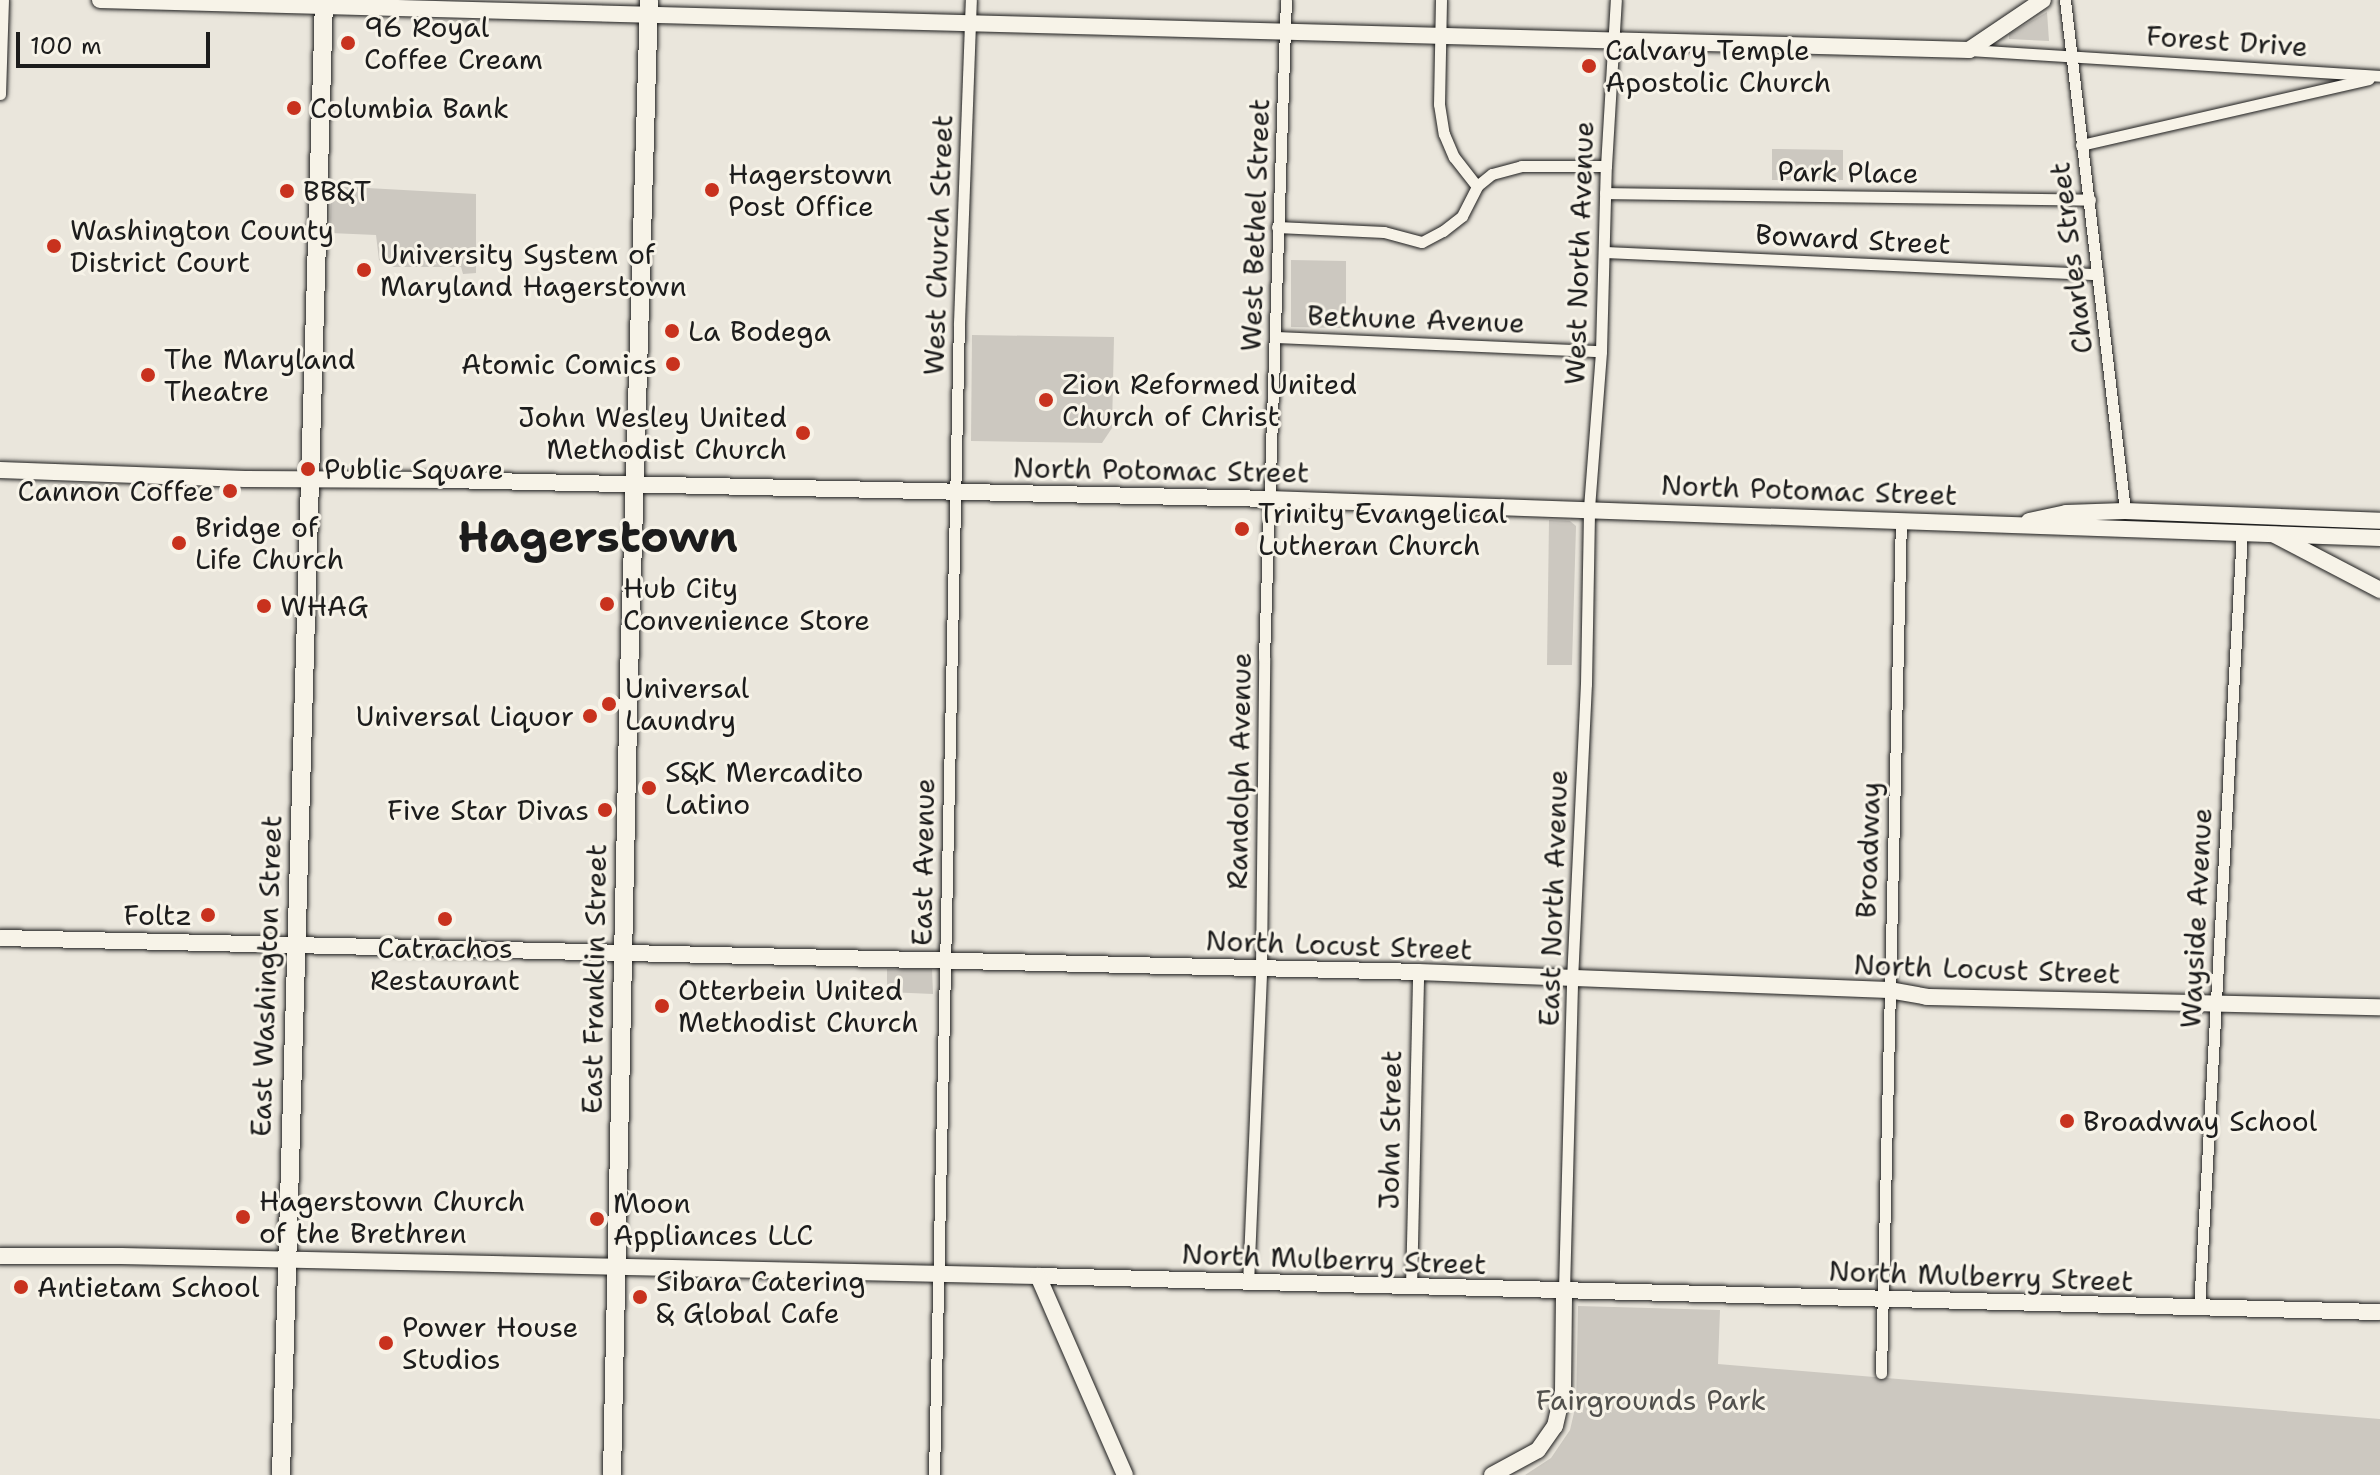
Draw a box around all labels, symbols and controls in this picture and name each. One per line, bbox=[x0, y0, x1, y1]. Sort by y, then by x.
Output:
place label: 96 Royal Coffee Cream bbox=[364, 10, 543, 76]
scale bar bbox=[20, 16, 214, 66]
street label: Forest Drive bbox=[2145, 19, 2309, 63]
text: 100 m bbox=[30, 30, 102, 62]
place label: Calvary Temple Apostolic Church bbox=[1605, 33, 1831, 99]
marker: 96 Royal Coffee Cream bbox=[339, 34, 357, 52]
marker: Calvary Temple Apostolic Church bbox=[1580, 57, 1598, 75]
place label: Columbia Bank bbox=[310, 91, 509, 125]
street label: West Bethel Street bbox=[1234, 98, 1276, 352]
marker: Columbia Bank bbox=[285, 99, 303, 117]
street label: West Church Street bbox=[917, 114, 959, 376]
street label: West North Avenue bbox=[1558, 120, 1600, 386]
street label: Park Place bbox=[1777, 154, 1919, 190]
place label: Hagerstown Post Office bbox=[728, 157, 892, 223]
street label: Charles Street bbox=[2043, 160, 2099, 356]
place label: BB&T bbox=[303, 174, 371, 208]
marker: Hagerstown Post Office bbox=[703, 181, 721, 199]
marker: BB&T bbox=[278, 182, 296, 200]
place label: Washington County District Court bbox=[70, 213, 334, 279]
street label: Boward Street bbox=[1754, 217, 1952, 261]
marker: Washington County District Court bbox=[45, 237, 63, 255]
place label: University System of Maryland Hagerstown bbox=[380, 237, 687, 303]
marker: University System of Maryland Hagerstown bbox=[355, 261, 373, 279]
street label: Bethune Avenue bbox=[1307, 298, 1525, 340]
place label: La Bodega bbox=[688, 314, 831, 348]
marker: La Bodega bbox=[663, 322, 681, 340]
place label: The Maryland Theatre bbox=[164, 342, 356, 408]
place label: Atomic Comics bbox=[461, 347, 657, 381]
marker: Atomic Comics bbox=[664, 355, 682, 373]
marker: The Maryland Theatre bbox=[139, 366, 157, 384]
place label: Zion Reformed United Church of Christ bbox=[1062, 367, 1357, 433]
marker: Zion Reformed United Church of Christ bbox=[1037, 391, 1055, 409]
place label: John Wesley United Methodist Church bbox=[518, 400, 787, 466]
marker: John Wesley United Methodist Church bbox=[794, 424, 812, 442]
street label: North Potomac Street bbox=[1012, 451, 1310, 489]
place label: Public Square bbox=[324, 452, 504, 486]
marker: Public Square bbox=[299, 460, 317, 478]
street label: North Potomac Street bbox=[1660, 468, 1958, 512]
place label: Cannon Coffee bbox=[18, 474, 214, 508]
marker: Cannon Coffee bbox=[221, 482, 239, 500]
place label: Trinity Evangelical Lutheran Church bbox=[1258, 496, 1507, 562]
place label: Bridge of Life Church bbox=[195, 510, 344, 576]
district label: Hagerstown bbox=[458, 511, 738, 563]
marker: Trinity Evangelical Lutheran Church bbox=[1233, 520, 1251, 538]
marker: Bridge of Life Church bbox=[170, 534, 188, 552]
place label: Hub City Convenience Store bbox=[623, 571, 870, 637]
place label: WHAG bbox=[280, 589, 368, 623]
marker: Hub City Convenience Store bbox=[598, 595, 616, 613]
marker: WHAG bbox=[255, 597, 273, 615]
street label: Randolph Avenue bbox=[1220, 652, 1258, 890]
place label: Universal Laundry bbox=[625, 671, 749, 737]
marker: Universal Laundry bbox=[600, 695, 618, 713]
place label: Universal Liquor bbox=[356, 699, 574, 733]
marker: Universal Liquor bbox=[581, 707, 599, 725]
place label: S&K Mercadito Latino bbox=[665, 755, 864, 821]
street label: East North Avenue bbox=[1532, 769, 1574, 1027]
street label: East Avenue bbox=[905, 778, 941, 946]
marker: S&K Mercadito Latino bbox=[640, 779, 658, 797]
street label: Broadway bbox=[1849, 781, 1887, 919]
place label: Five Star Divas bbox=[387, 793, 589, 827]
marker: Five Star Divas bbox=[596, 801, 614, 819]
street label: Wayside Avenue bbox=[2173, 807, 2219, 1029]
street label: East Washington Street bbox=[244, 815, 288, 1137]
street label: East Franklin Street bbox=[575, 844, 613, 1114]
place label: Foltz bbox=[124, 898, 192, 932]
marker: Foltz bbox=[199, 906, 217, 924]
marker: Catrachos Restaurant bbox=[436, 910, 454, 928]
street label: North Locust Street bbox=[1205, 924, 1473, 966]
place label: Catrachos Restaurant bbox=[370, 931, 520, 997]
street label: North Locust Street bbox=[1853, 948, 2121, 990]
place label: Otterbein United Methodist Church bbox=[678, 973, 919, 1039]
marker: Otterbein United Methodist Church bbox=[653, 997, 671, 1015]
street label: John Street bbox=[1372, 1050, 1408, 1210]
place label: Broadway School bbox=[2083, 1104, 2317, 1138]
marker: Broadway School bbox=[2058, 1112, 2076, 1130]
place label: Hagerstown Church of the Brethren bbox=[259, 1184, 525, 1250]
place label: Moon Appliances LLC bbox=[613, 1186, 814, 1252]
marker: Hagerstown Church of the Brethren bbox=[234, 1208, 252, 1226]
marker: Moon Appliances LLC bbox=[588, 1210, 606, 1228]
street label: North Mulberry Street bbox=[1181, 1237, 1487, 1281]
street label: North Mulberry Street bbox=[1828, 1254, 2134, 1298]
place label: Sibara Catering & Global Cafe bbox=[656, 1264, 865, 1330]
place label: Antietam School bbox=[37, 1270, 259, 1304]
marker: Antietam School bbox=[12, 1278, 30, 1296]
marker: Sibara Catering & Global Cafe bbox=[631, 1288, 649, 1306]
place label: Power House Studios bbox=[402, 1310, 578, 1376]
marker: Power House Studios bbox=[377, 1334, 395, 1352]
park label: Fairgrounds Park bbox=[1536, 1383, 1766, 1417]

